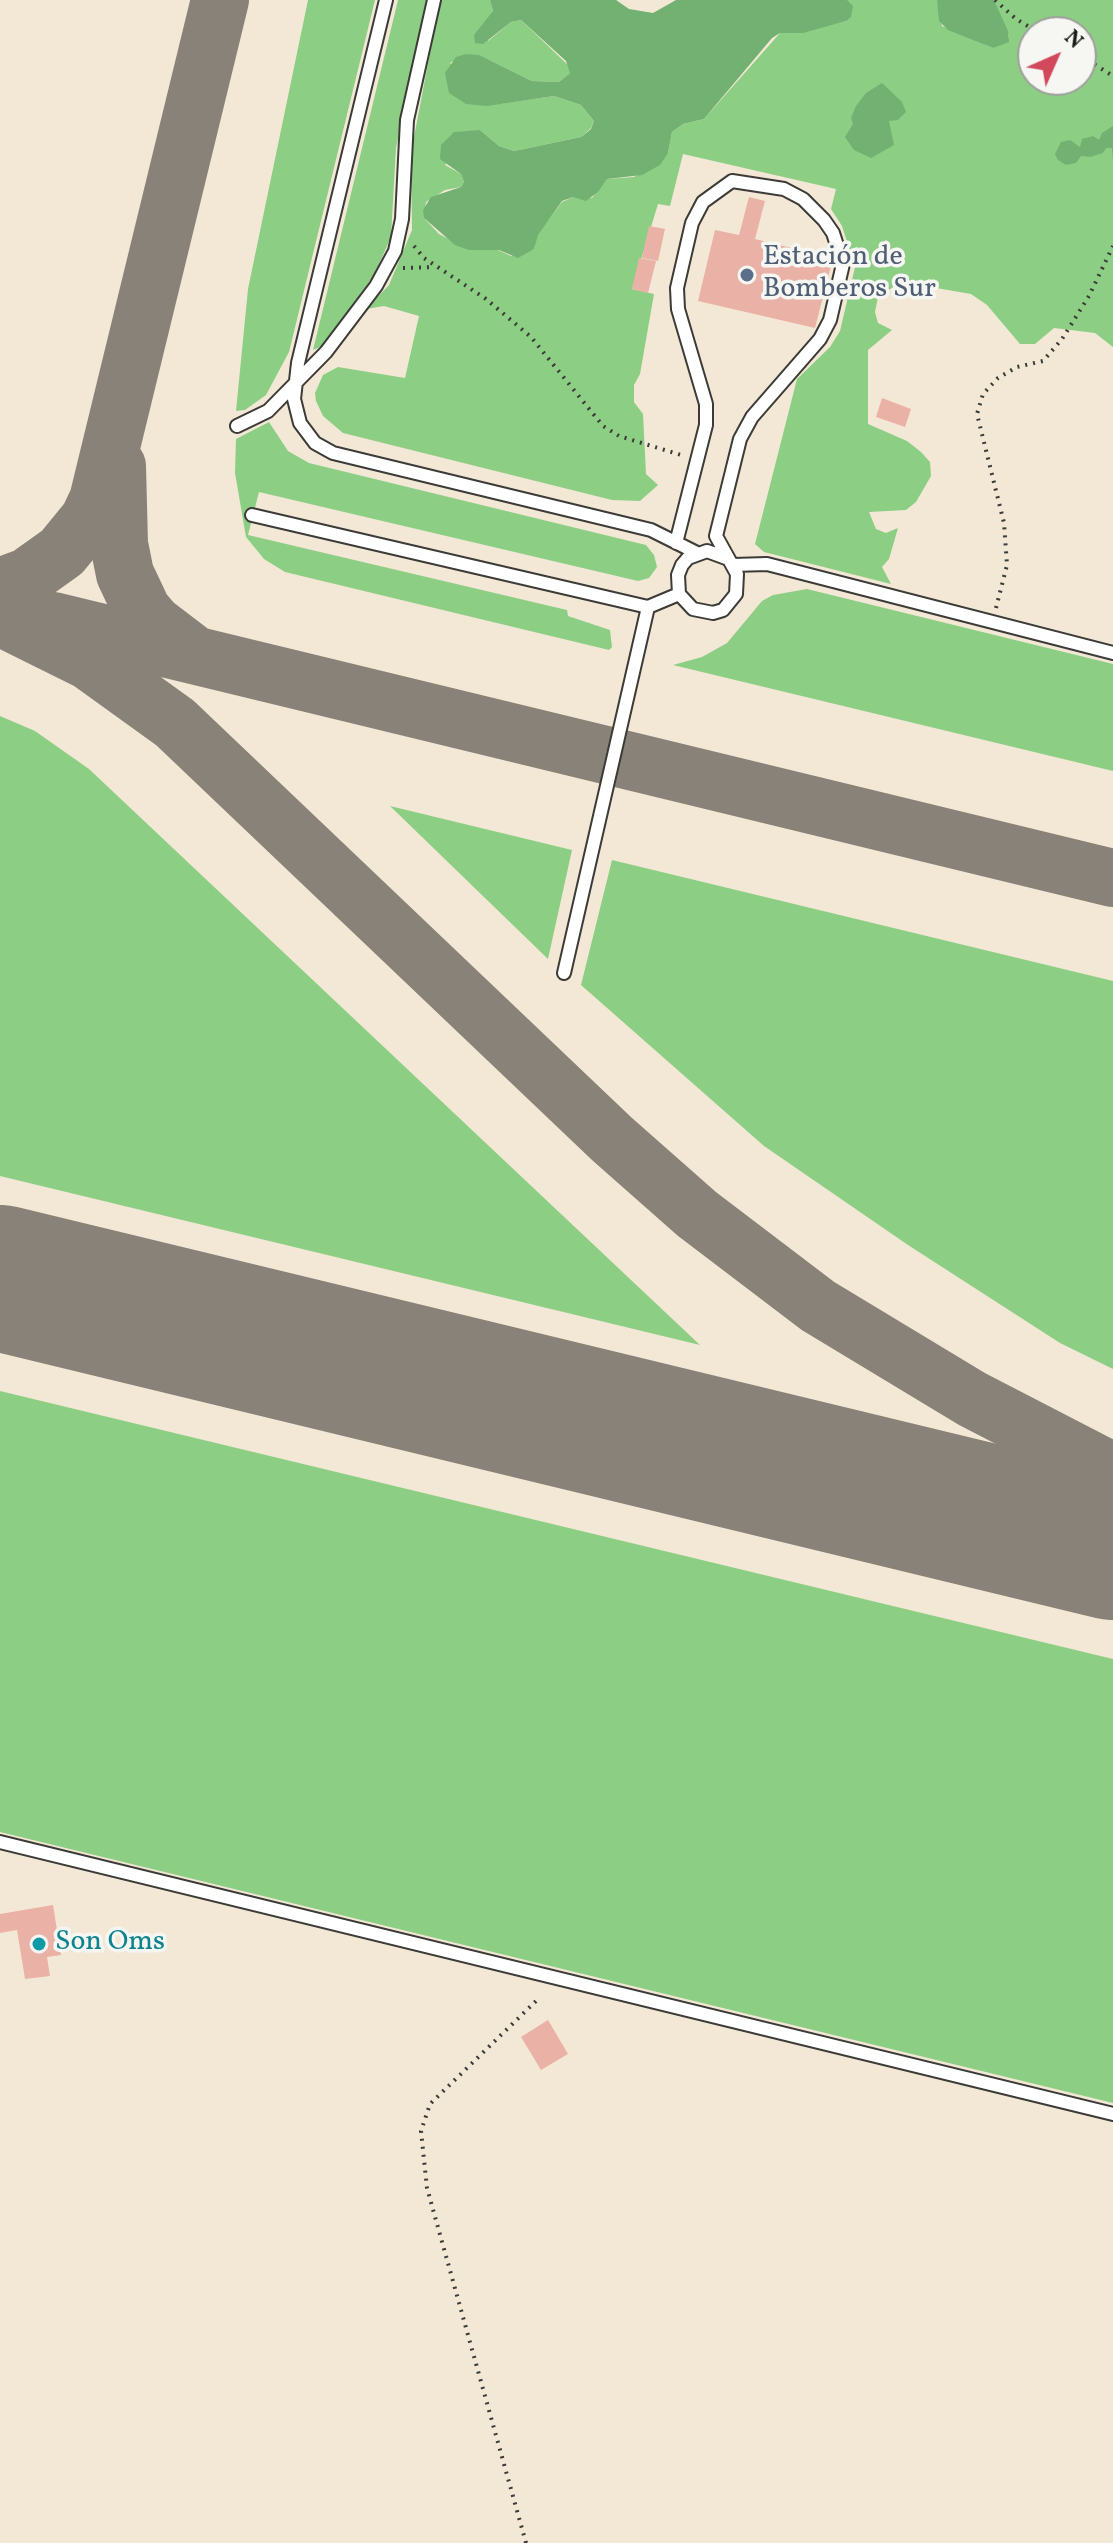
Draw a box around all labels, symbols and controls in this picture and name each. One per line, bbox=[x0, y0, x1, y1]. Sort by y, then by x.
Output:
north arrow bbox=[1017, 16, 1097, 96]
text: N bbox=[1056, 23, 1090, 57]
place label: Estación de Bomberos Sur bbox=[763, 242, 936, 308]
marker: Estación de Bomberos Sur bbox=[738, 266, 756, 284]
place label: Son Oms bbox=[55, 1927, 165, 1961]
marker: Son Oms bbox=[30, 1935, 48, 1953]

